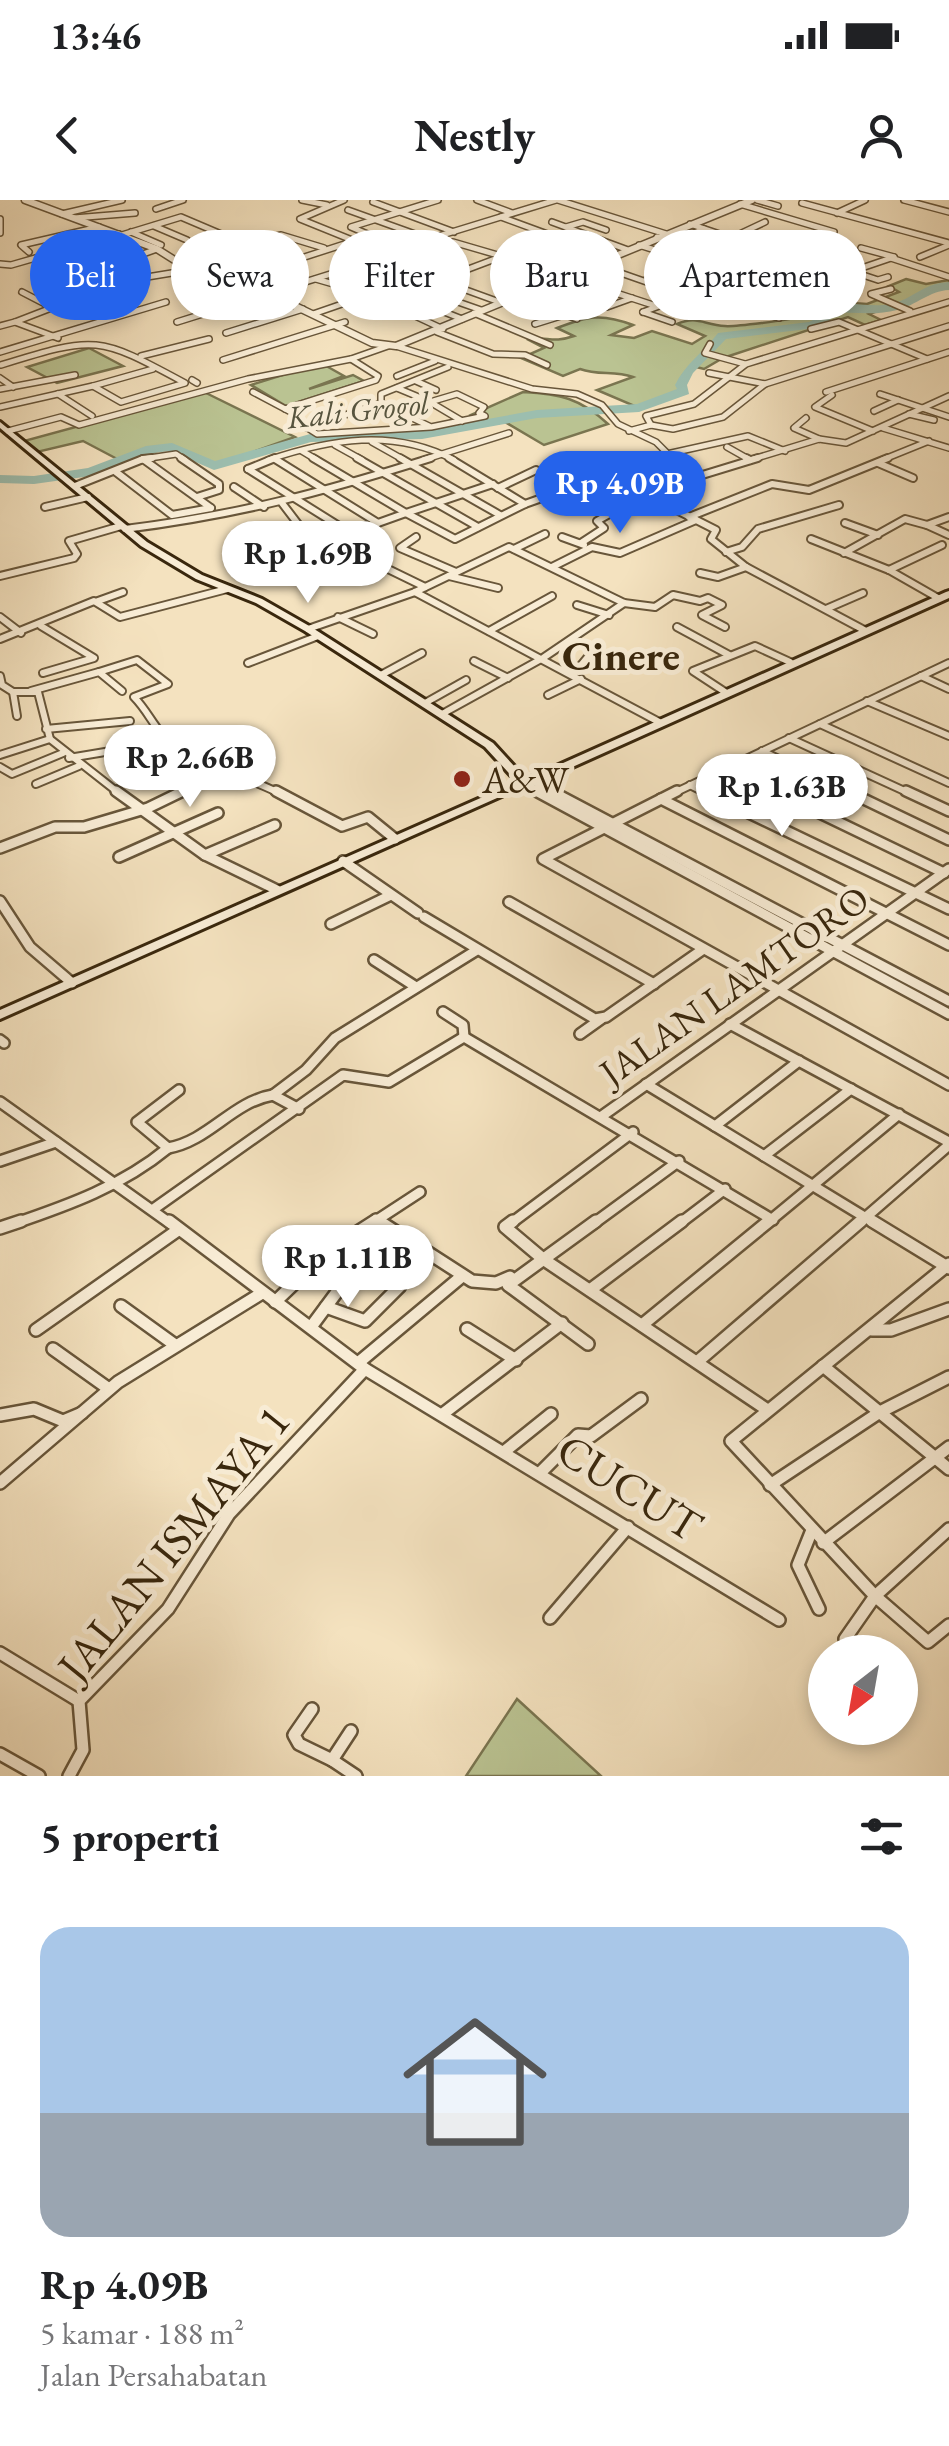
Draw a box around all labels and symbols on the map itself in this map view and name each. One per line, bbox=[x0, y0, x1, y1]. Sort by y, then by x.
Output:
water label: Kali Grogol bbox=[284, 382, 432, 438]
pin: Rp 4.09B bbox=[517, 451, 723, 536]
pin: Rp 1.69B bbox=[205, 521, 411, 606]
district label: Cinere bbox=[562, 628, 680, 683]
pin: Rp 2.66B bbox=[87, 725, 293, 810]
pin: Rp 1.63B bbox=[679, 754, 885, 839]
place label: A&W bbox=[481, 755, 570, 804]
marker: A&W bbox=[451, 768, 473, 790]
street label: JALAN LAMTORO bbox=[587, 874, 878, 1098]
pin: Rp 1.11B bbox=[245, 1225, 451, 1310]
street label: JALAN ISMAYA 1 bbox=[41, 1393, 302, 1696]
street label: CUCUT bbox=[547, 1420, 714, 1555]
north arrow bbox=[808, 1635, 918, 1745]

